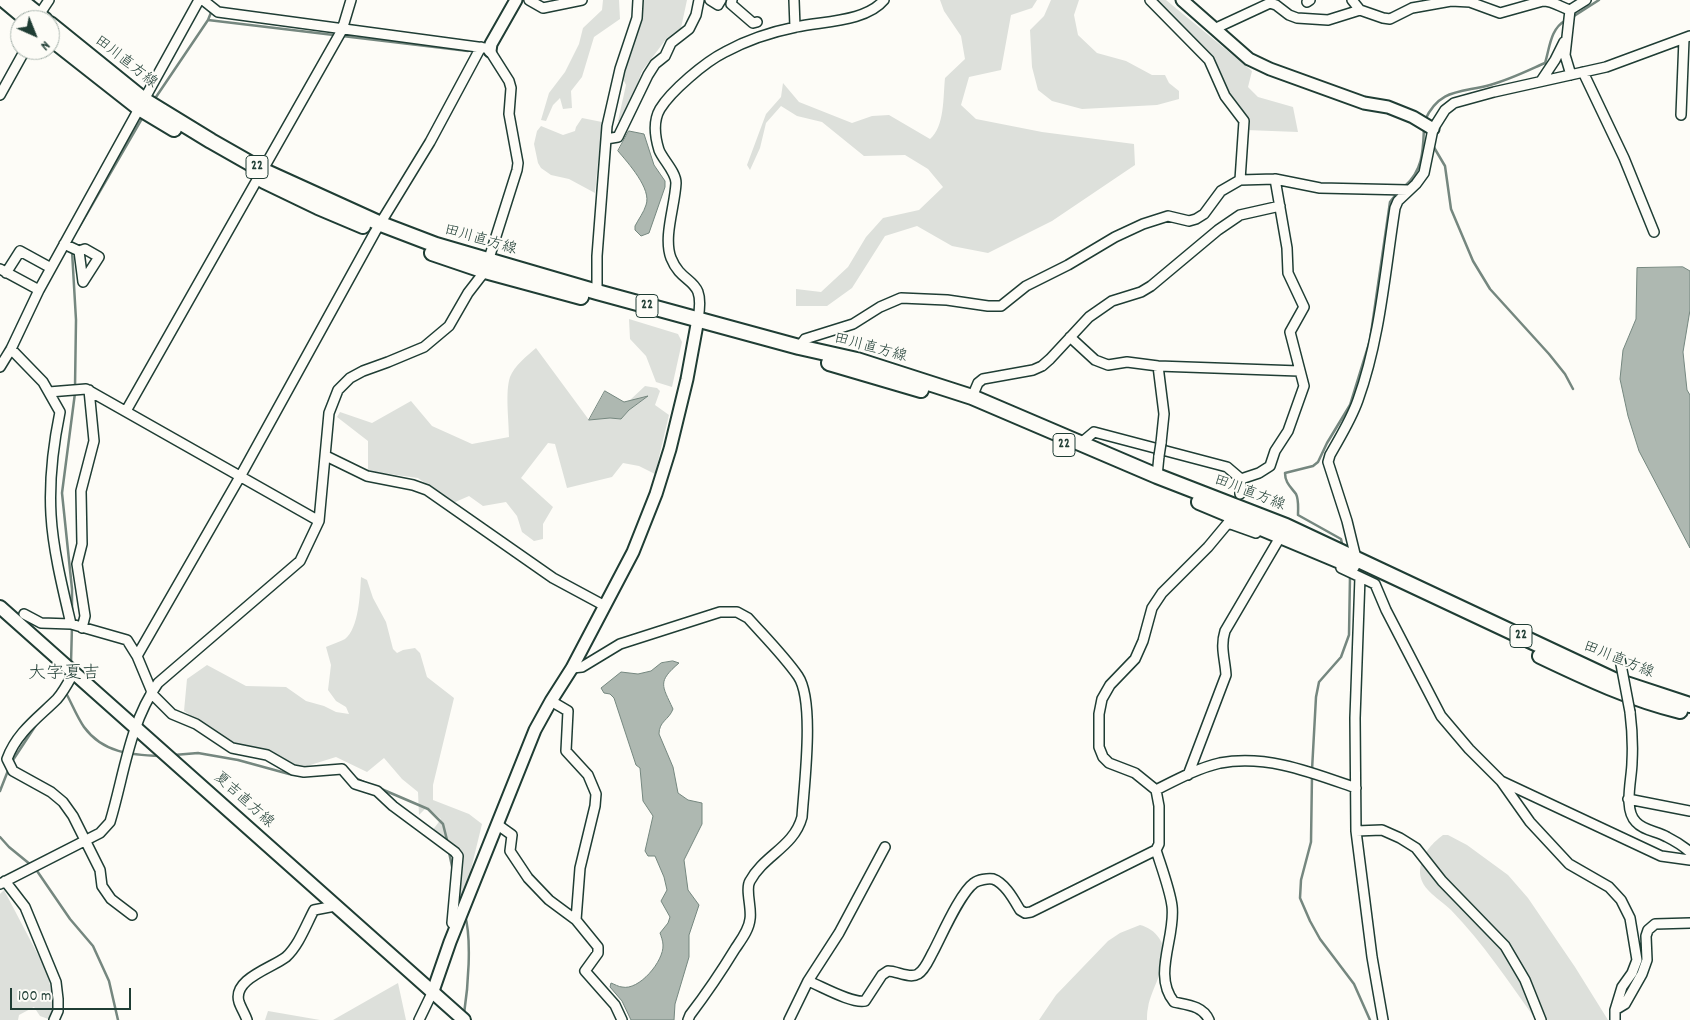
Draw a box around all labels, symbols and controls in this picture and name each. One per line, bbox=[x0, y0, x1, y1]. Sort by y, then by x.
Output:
north arrow bbox=[10, 10, 60, 60]
street label: 田川直方線 bbox=[90, 33, 160, 93]
text: N bbox=[35, 35, 54, 55]
road number: 22 bbox=[246, 156, 268, 178]
street label: 田川直方線 bbox=[441, 222, 519, 260]
road number: 22 bbox=[636, 294, 658, 318]
street label: 田川直方線 bbox=[831, 331, 909, 367]
road number: 22 bbox=[1053, 434, 1075, 456]
street label: 田川直方線 bbox=[1211, 472, 1287, 516]
road number: 22 bbox=[1510, 624, 1532, 648]
street label: 田川直方線 bbox=[1580, 639, 1656, 683]
district label: 大字夏吉 bbox=[28, 665, 100, 687]
street label: 夏吉直方線 bbox=[209, 769, 277, 833]
scale bar bbox=[12, 978, 134, 1010]
text: 100 m bbox=[18, 986, 51, 1008]

